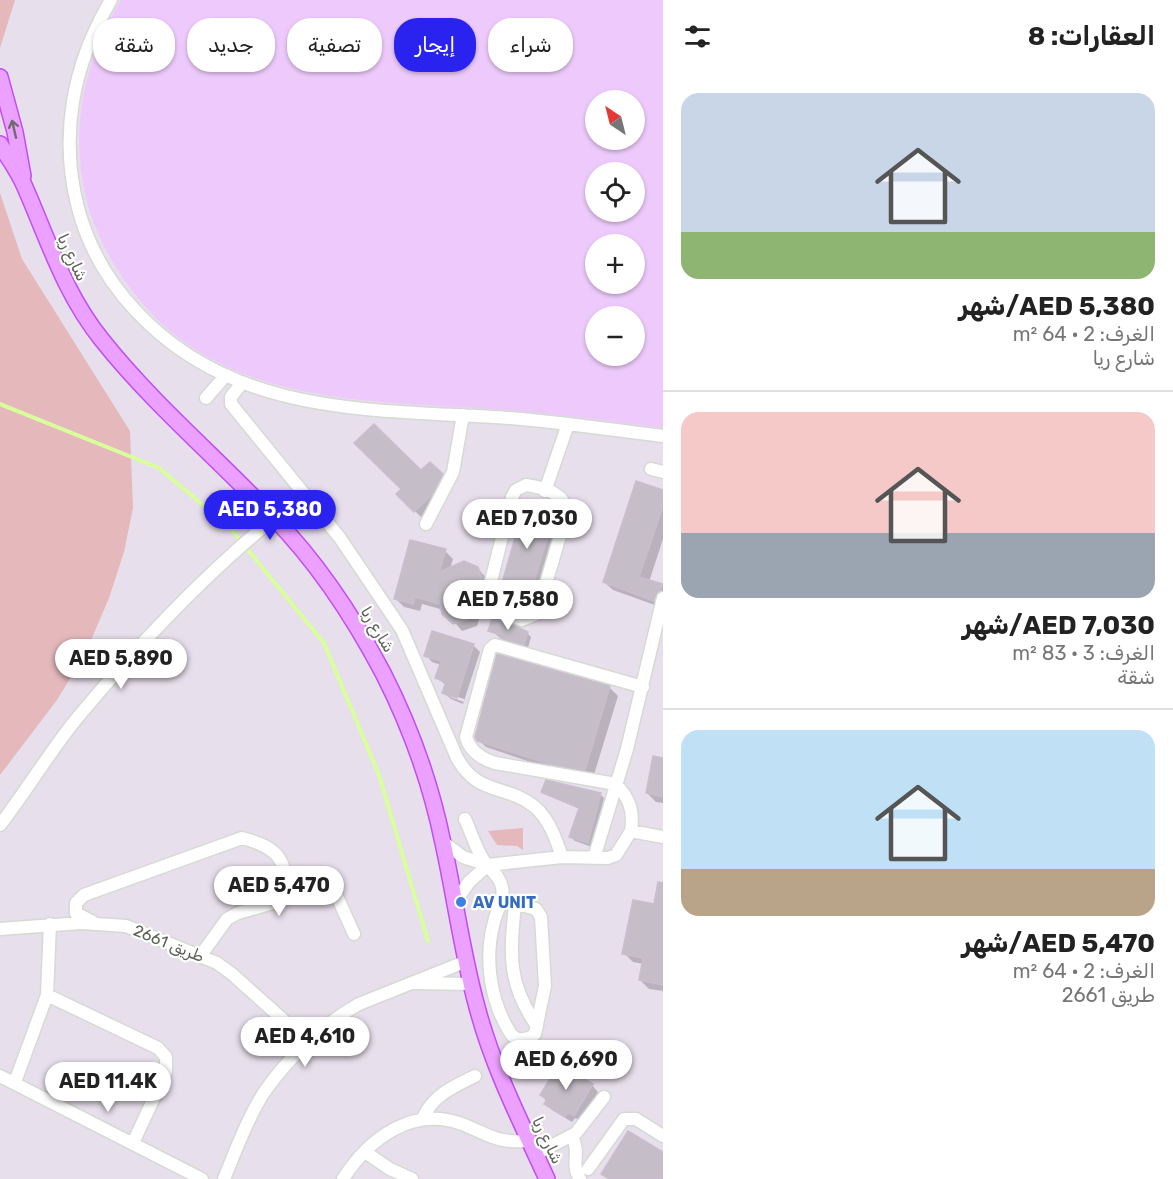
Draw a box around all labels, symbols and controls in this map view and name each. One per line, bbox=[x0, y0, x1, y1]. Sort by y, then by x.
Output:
chip: شقة bbox=[93, 18, 175, 72]
chip: جديد bbox=[187, 18, 275, 72]
chip: تصفية bbox=[287, 18, 382, 72]
chip: إيجار bbox=[394, 18, 476, 72]
chip: شراء bbox=[488, 18, 573, 72]
icon: filters bbox=[681, 20, 714, 53]
text: العقارات: 8 bbox=[1028, 21, 1155, 52]
north arrow bbox=[585, 90, 645, 150]
map controls bbox=[585, 90, 645, 366]
one-way arrow bbox=[8, 120, 20, 139]
icon: home bbox=[864, 132, 972, 240]
button: locate bbox=[585, 162, 645, 222]
street label: شارع ريا bbox=[52, 231, 92, 285]
button: + bbox=[585, 234, 645, 294]
text: AED 5,380/شهر bbox=[959, 291, 1155, 322]
button: − bbox=[585, 306, 645, 366]
text: الغرف: 2 · 64 m² bbox=[1013, 322, 1155, 346]
text: شارع ريا bbox=[1093, 346, 1155, 370]
icon: home bbox=[864, 451, 972, 559]
pin: AED 5,380 bbox=[201, 490, 339, 541]
text: AED 5,380 bbox=[218, 497, 322, 521]
pin: AED 7,030 bbox=[458, 499, 596, 550]
text: AED 7,030 bbox=[476, 506, 578, 530]
pin: AED 7,580 bbox=[439, 580, 577, 631]
text: AED 7,580 bbox=[457, 587, 559, 611]
street label: شارع ريا bbox=[355, 603, 399, 657]
text: AED 7,030/شهر bbox=[962, 610, 1155, 641]
pin: AED 5,890 bbox=[52, 639, 190, 690]
text: الغرف: 3 · 83 m² bbox=[1012, 641, 1155, 665]
text: AED 5,890 bbox=[69, 646, 173, 670]
text: شقة bbox=[1117, 665, 1155, 689]
icon: home bbox=[864, 769, 972, 877]
pin: AED 5,470 bbox=[210, 866, 348, 917]
text: AED 5,470 bbox=[228, 873, 330, 897]
place label: AV UNIT bbox=[473, 893, 536, 912]
marker: AV UNIT bbox=[454, 895, 468, 909]
street label: طريق 2661 bbox=[130, 921, 207, 967]
text: AED 5,470/شهر bbox=[962, 928, 1155, 959]
text: الغرف: 2 · 64 m² bbox=[1013, 959, 1155, 983]
text: طريق 2661 bbox=[1062, 983, 1155, 1007]
pin: AED 4,610 bbox=[236, 1017, 374, 1068]
text: AED 4,610 bbox=[255, 1024, 355, 1048]
pin: AED 6,690 bbox=[497, 1040, 635, 1091]
text: AED 6,690 bbox=[514, 1047, 618, 1071]
pin: AED 11.4K bbox=[39, 1062, 177, 1113]
text: AED 11.4K bbox=[59, 1069, 157, 1093]
street label: شارع ريا bbox=[526, 1114, 567, 1168]

